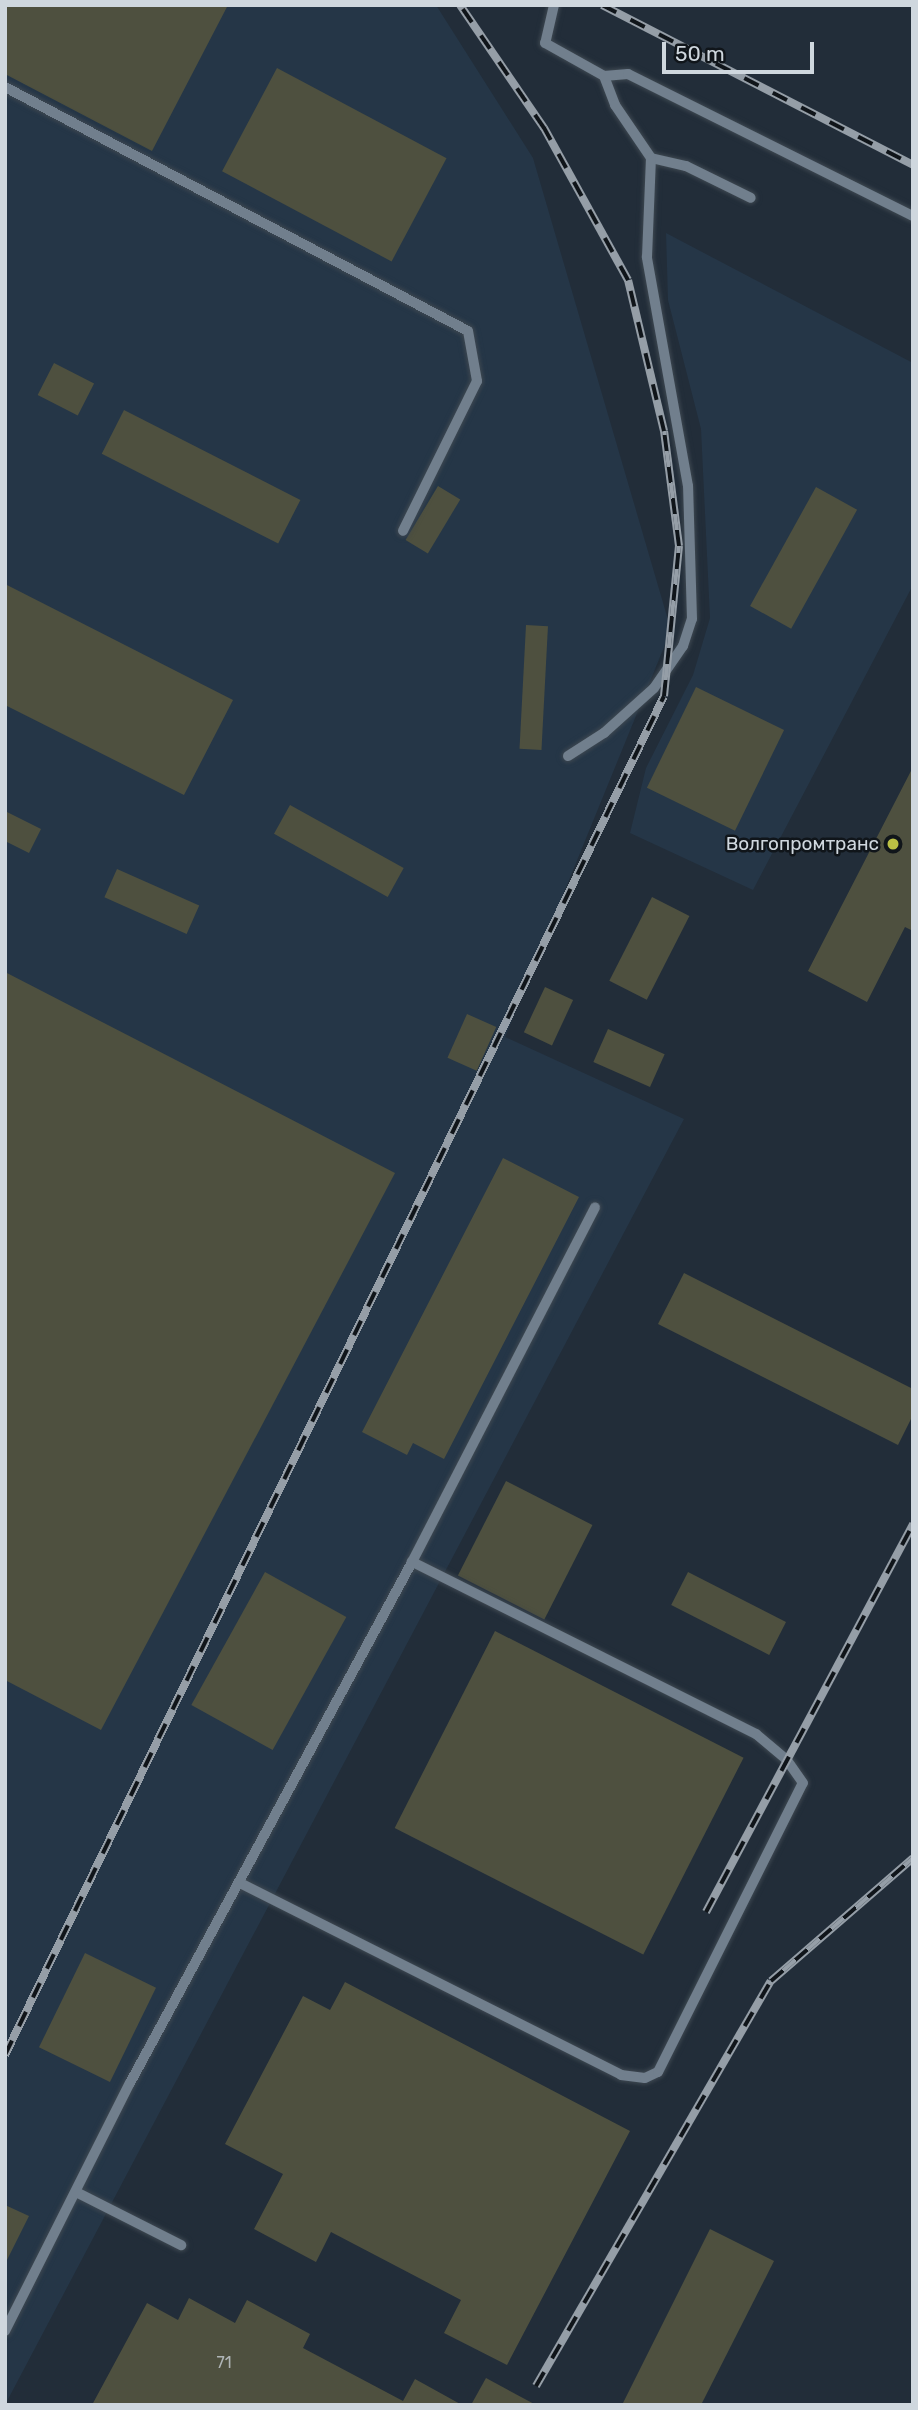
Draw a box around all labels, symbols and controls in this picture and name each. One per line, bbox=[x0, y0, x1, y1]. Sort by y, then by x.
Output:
scale bar bbox=[666, 28, 818, 72]
text: 50 m bbox=[675, 41, 725, 66]
place label: Волгопромтранс bbox=[726, 833, 879, 855]
marker: Волгопромтранс bbox=[885, 836, 901, 852]
house number: 71 bbox=[216, 2353, 232, 2373]

